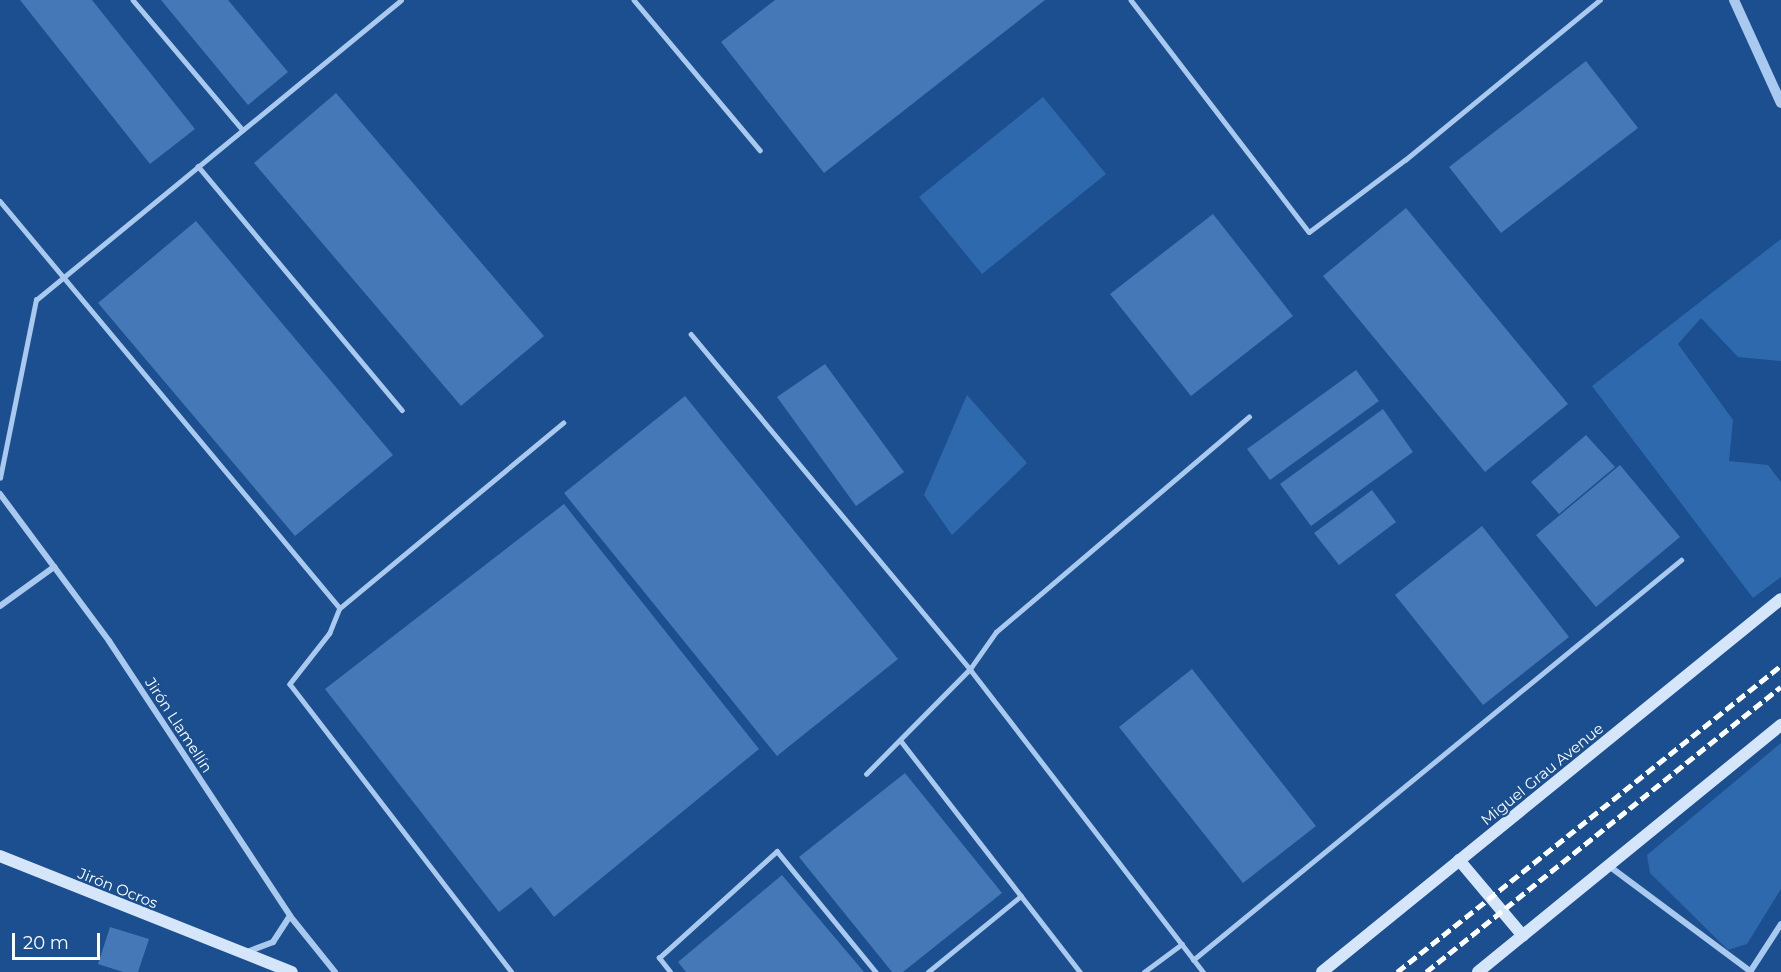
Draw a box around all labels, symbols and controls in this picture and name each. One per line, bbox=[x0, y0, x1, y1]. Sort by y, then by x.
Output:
street label: Jirón Llamellín bbox=[142, 674, 216, 776]
street label: Miguel Grau Avenue bbox=[1477, 719, 1607, 829]
street label: Jirón Ocros bbox=[75, 864, 161, 912]
scale bar bbox=[15, 921, 104, 959]
text: 20 m bbox=[23, 932, 69, 954]

